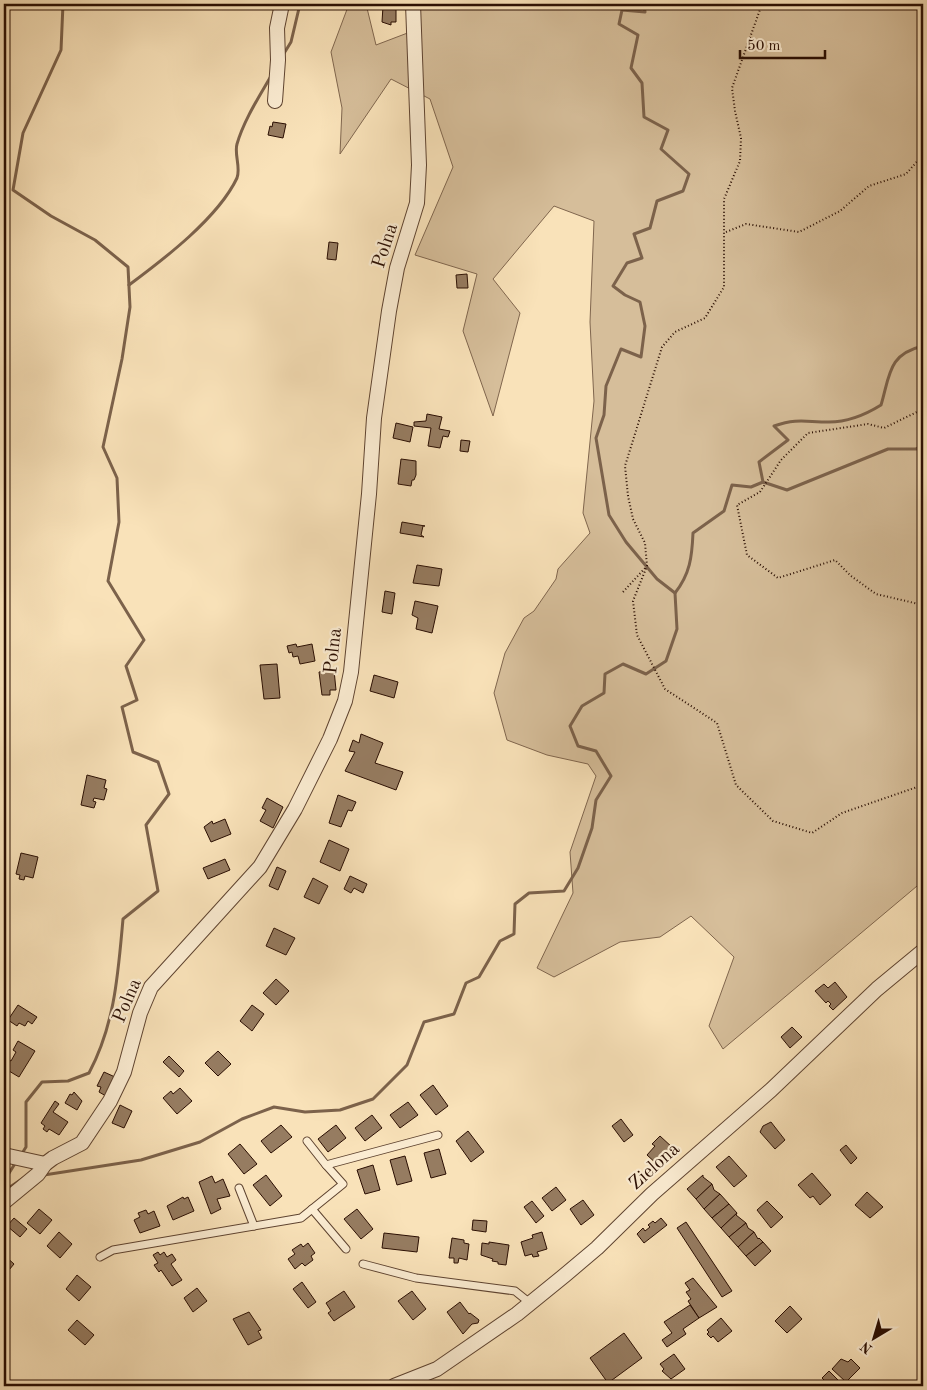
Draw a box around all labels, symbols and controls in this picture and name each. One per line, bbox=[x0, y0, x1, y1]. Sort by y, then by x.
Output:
scale bar bbox=[740, 28, 824, 60]
text: 50 m bbox=[747, 39, 781, 54]
street label: Polna bbox=[370, 221, 402, 271]
street label: Polna bbox=[322, 626, 346, 675]
street label: Polna bbox=[110, 975, 146, 1026]
street label: Zielona bbox=[626, 1139, 684, 1194]
north arrow bbox=[850, 1312, 900, 1362]
text: N bbox=[858, 1338, 875, 1356]

